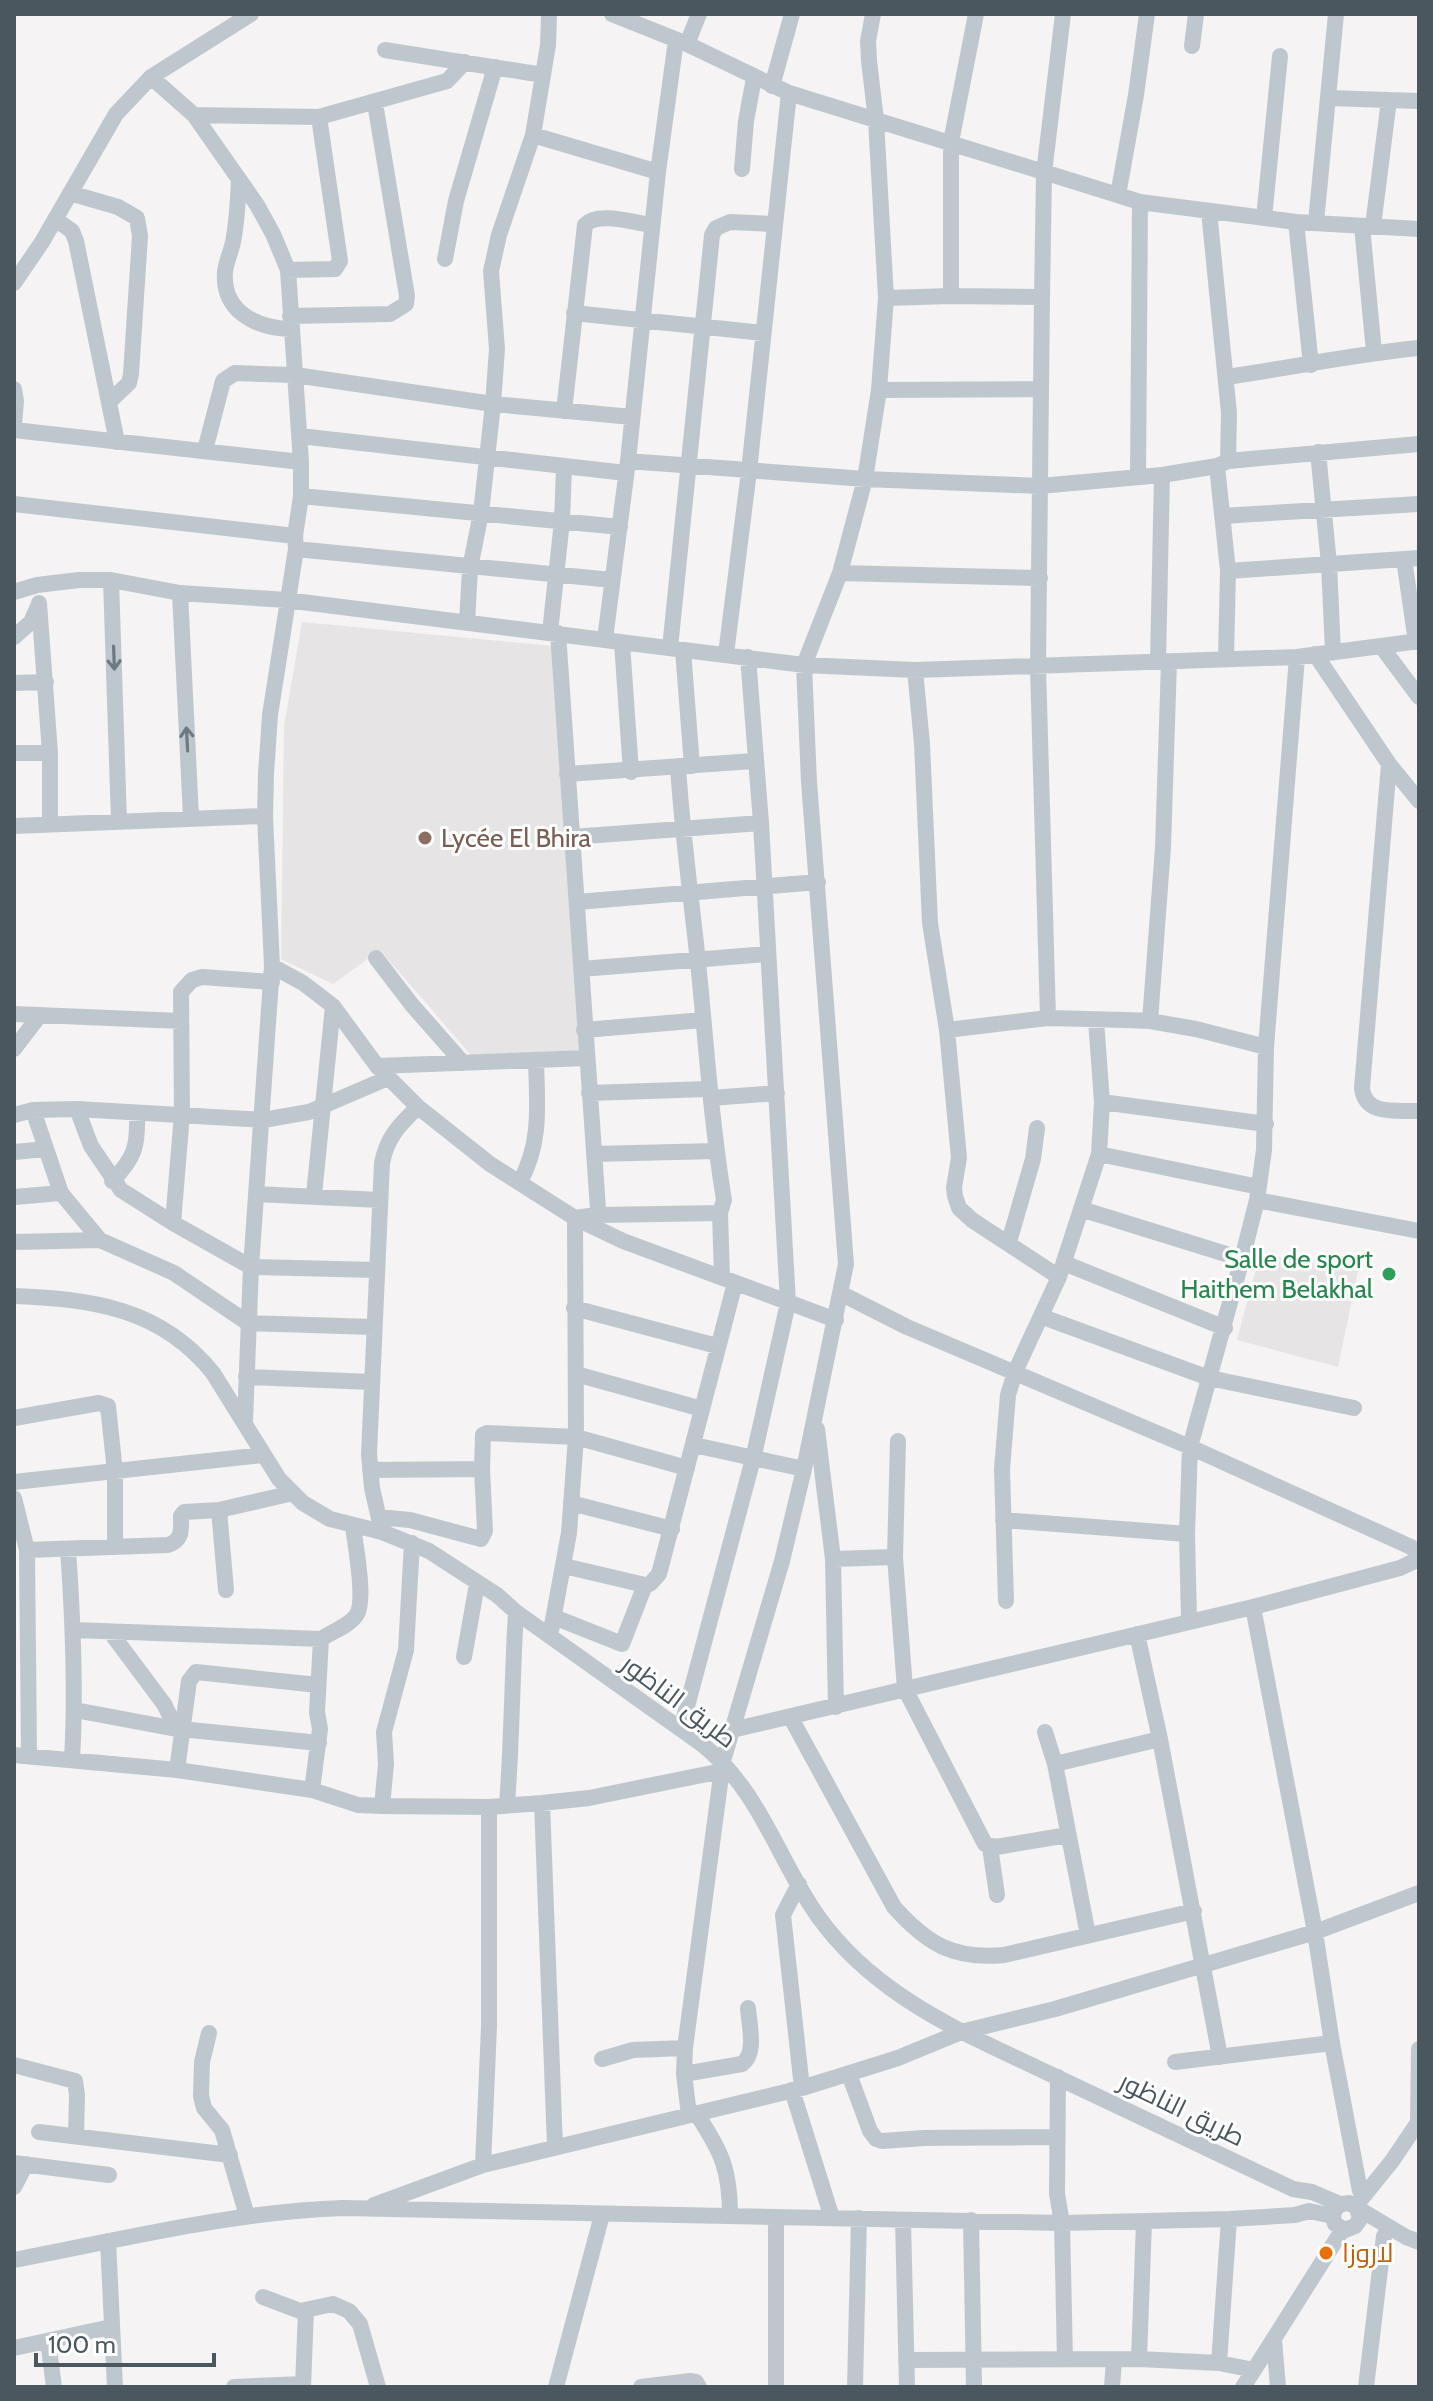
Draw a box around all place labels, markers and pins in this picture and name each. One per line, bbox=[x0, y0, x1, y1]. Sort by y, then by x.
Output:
place label: Lycée El Bhira bbox=[441, 822, 591, 854]
marker: Lycée El Bhira bbox=[416, 829, 434, 847]
place label: Salle de sport Haithem Belakhal bbox=[1180, 1243, 1373, 1305]
marker: Salle de sport Haithem Belakhal bbox=[1380, 1265, 1398, 1283]
place label: لاروزا bbox=[1342, 2237, 1394, 2269]
marker: لاروزا bbox=[1317, 2244, 1335, 2262]

